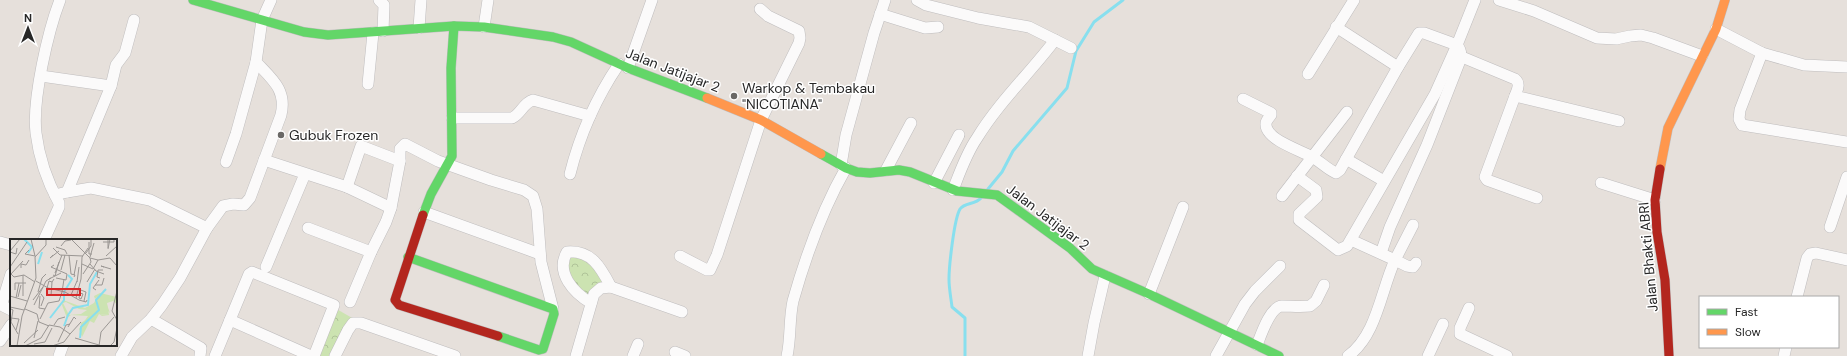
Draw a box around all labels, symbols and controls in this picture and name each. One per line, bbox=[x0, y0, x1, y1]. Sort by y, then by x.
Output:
north arrow bbox=[8, 8, 48, 48]
text: N bbox=[24, 11, 32, 25]
street label: Jalan Jatijajar 2 bbox=[623, 44, 723, 96]
place label: Warkop & Tembakau "NICOTIANA" bbox=[742, 79, 875, 113]
marker: Warkop & Tembakau "NICOTIANA" bbox=[729, 91, 739, 101]
place label: Gubuk Frozen bbox=[289, 126, 378, 144]
marker: Gubuk Frozen bbox=[276, 130, 286, 140]
street label: Jalan Jatijajar 2 bbox=[1003, 180, 1093, 254]
street label: Jalan Bhakti ABRI bbox=[1634, 201, 1662, 313]
inset map bbox=[10, 239, 117, 346]
legend bbox=[1699, 296, 1839, 348]
text: Fast bbox=[1735, 304, 1758, 320]
text: Slow bbox=[1735, 324, 1761, 340]

